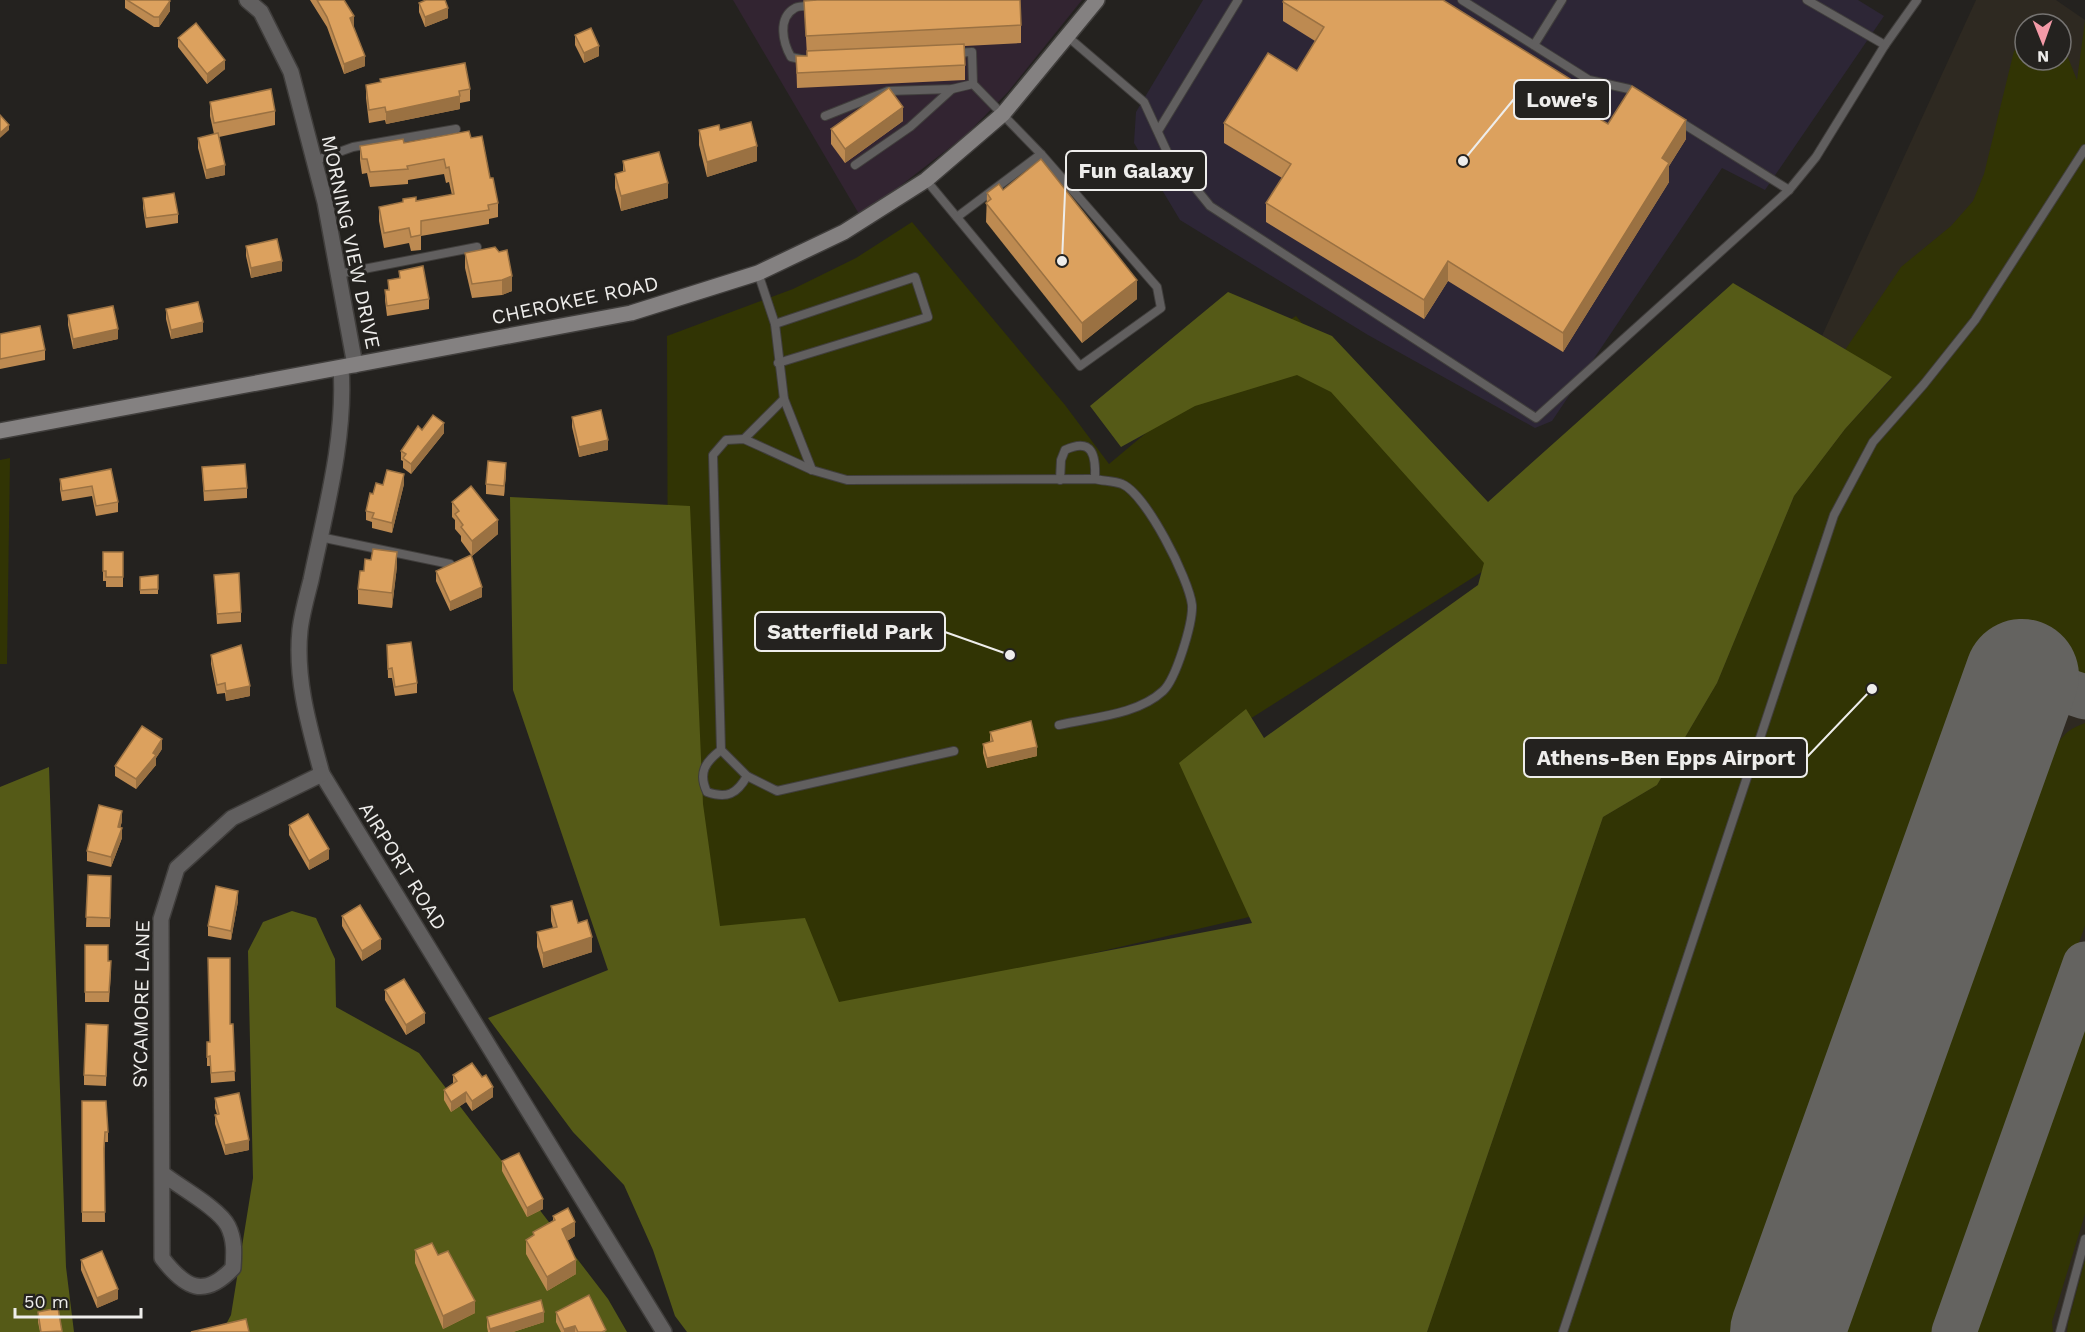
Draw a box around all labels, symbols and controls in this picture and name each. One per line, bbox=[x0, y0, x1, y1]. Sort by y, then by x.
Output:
north arrow bbox=[2013, 12, 2073, 72]
text: N bbox=[2037, 47, 2049, 66]
callout: Lowe's bbox=[1514, 80, 1610, 119]
text: Lowe's bbox=[1526, 87, 1598, 112]
street label: MORNING VIEW DRIVE bbox=[317, 133, 385, 351]
callout: Fun Galaxy bbox=[1066, 151, 1206, 190]
text: Fun Galaxy bbox=[1078, 158, 1194, 183]
street label: CHEROKEE ROAD bbox=[489, 271, 661, 329]
callout: Satterfield Park bbox=[755, 612, 945, 651]
text: Satterfield Park bbox=[767, 619, 934, 644]
callout: Athens-Ben Epps Airport bbox=[1524, 738, 1807, 777]
text: Athens-Ben Epps Airport bbox=[1537, 745, 1795, 770]
street label: AIRPORT ROAD bbox=[354, 798, 452, 934]
street label: SYCAMORE LANE bbox=[128, 920, 154, 1088]
scale bar bbox=[15, 1281, 141, 1319]
text: 50 m bbox=[24, 1291, 69, 1312]

